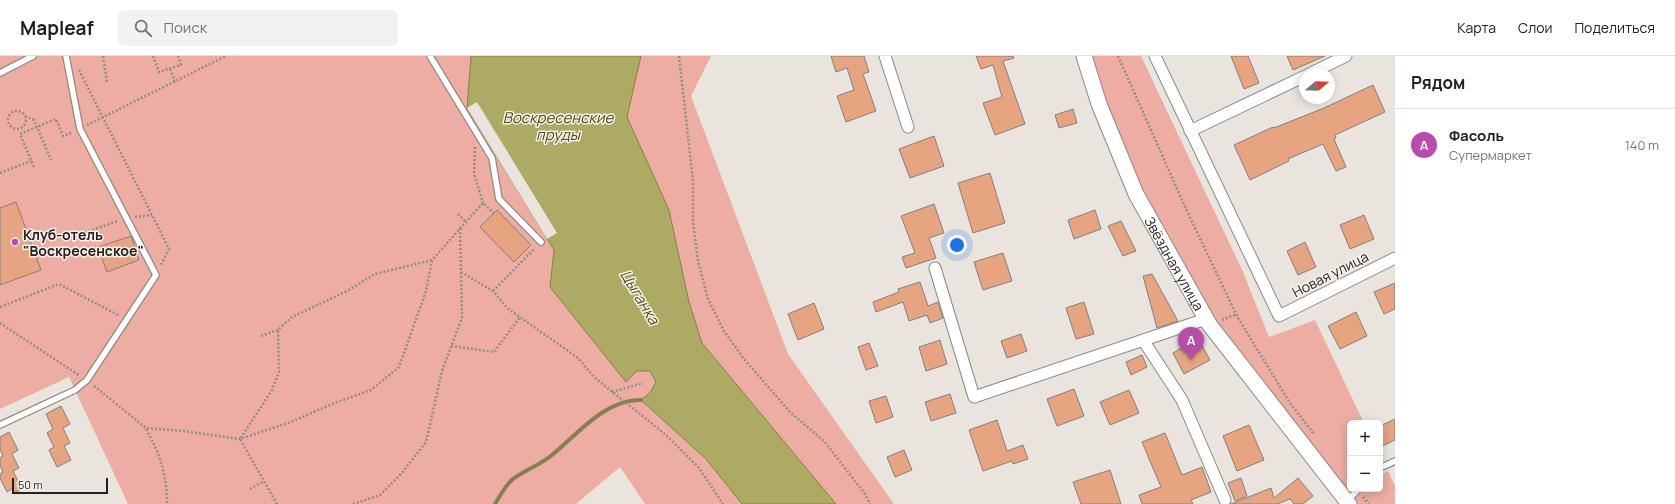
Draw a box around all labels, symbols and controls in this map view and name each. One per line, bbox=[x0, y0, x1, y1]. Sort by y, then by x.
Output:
search box bbox=[118, 10, 398, 46]
text: Mapleaf bbox=[20, 15, 94, 41]
icon: search bbox=[132, 17, 154, 39]
text: Поиск bbox=[164, 17, 207, 38]
text: Карта bbox=[1457, 18, 1496, 37]
text: Слои bbox=[1518, 18, 1552, 37]
text: Поделиться bbox=[1574, 18, 1655, 37]
north arrow bbox=[1299, 68, 1335, 104]
text: Рядом bbox=[1411, 71, 1465, 94]
water label: Воскресенские пруды bbox=[503, 107, 614, 145]
text: Фасоль bbox=[1449, 125, 1504, 146]
text: A bbox=[1420, 136, 1428, 154]
text: 140 m bbox=[1625, 136, 1659, 154]
text: Супермаркет bbox=[1449, 146, 1532, 164]
street label: Звёздная улица bbox=[1141, 213, 1209, 314]
place label: Клуб-отель "Воскресенское" bbox=[23, 225, 144, 260]
your location bbox=[947, 235, 967, 255]
marker: Клуб-отель "Воскресенское" bbox=[10, 237, 20, 247]
street label: Новая улица bbox=[1289, 247, 1371, 301]
water label: Цыганка bbox=[615, 266, 665, 329]
pin: A bbox=[1178, 327, 1204, 360]
map controls bbox=[1347, 420, 1383, 492]
button: + bbox=[1347, 420, 1383, 456]
button: − bbox=[1347, 456, 1383, 492]
scale bar bbox=[12, 476, 108, 495]
text: 50 m bbox=[18, 477, 43, 492]

